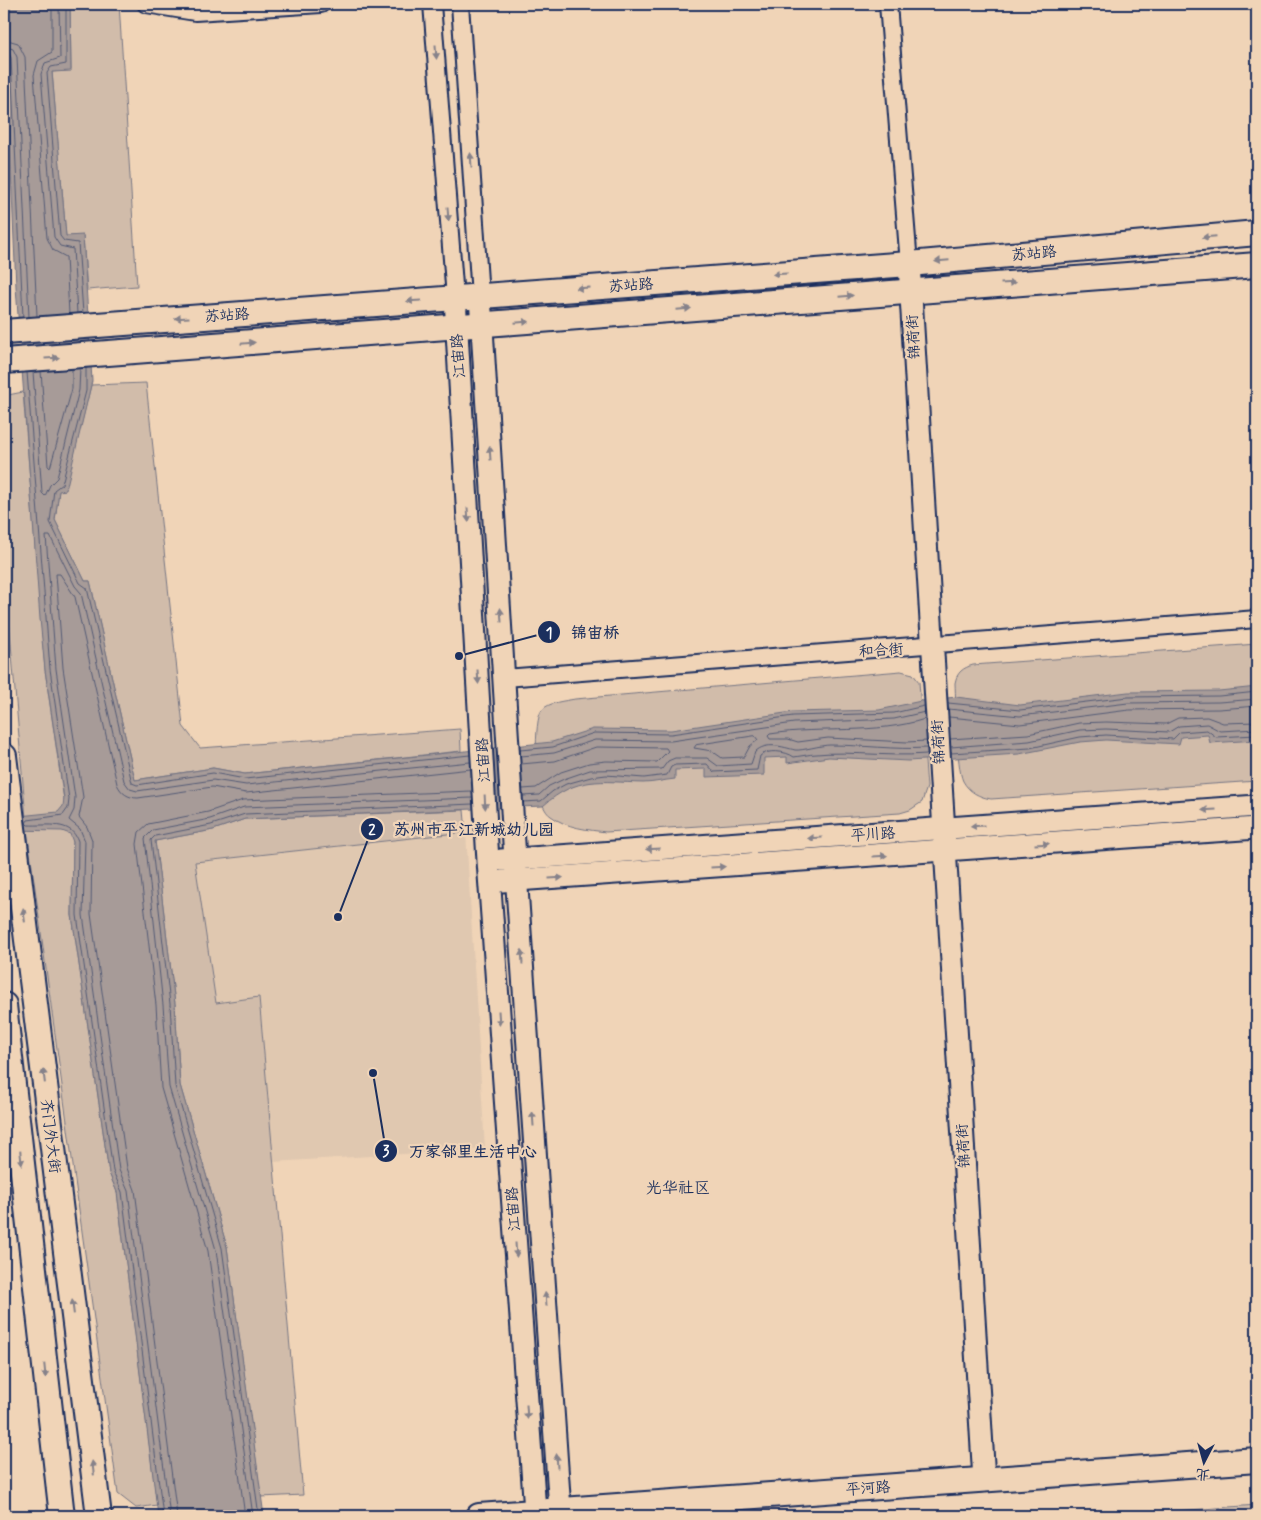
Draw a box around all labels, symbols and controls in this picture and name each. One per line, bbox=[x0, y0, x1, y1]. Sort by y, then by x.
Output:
one-way arrow bbox=[432, 45, 440, 61]
one-way arrow bbox=[467, 152, 475, 168]
one-way arrow bbox=[444, 207, 452, 223]
one-way arrow bbox=[1200, 233, 1216, 241]
street label: 苏站路 bbox=[1011, 242, 1057, 266]
one-way arrow bbox=[934, 257, 950, 265]
one-way arrow bbox=[772, 270, 788, 278]
street label: 苏站路 bbox=[608, 274, 654, 298]
one-way arrow bbox=[1001, 279, 1017, 287]
one-way arrow bbox=[575, 285, 591, 293]
one-way arrow bbox=[839, 292, 855, 300]
one-way arrow bbox=[406, 298, 422, 306]
street label: 苏站路 bbox=[204, 304, 250, 328]
one-way arrow bbox=[677, 305, 693, 313]
one-way arrow bbox=[174, 314, 190, 322]
street label: 锦荷街 bbox=[903, 314, 925, 360]
one-way arrow bbox=[515, 318, 531, 326]
street label: 江宙路 bbox=[447, 333, 471, 379]
one-way arrow bbox=[241, 339, 257, 347]
one-way arrow bbox=[45, 354, 61, 362]
one-way arrow bbox=[486, 445, 494, 461]
one-way arrow bbox=[464, 507, 472, 523]
one-way arrow bbox=[496, 607, 504, 623]
callout: 锦宙桥 bbox=[536, 617, 629, 648]
text: 锦宙桥 bbox=[571, 623, 619, 644]
text: 1 bbox=[546, 624, 552, 644]
street label: 和合街 bbox=[858, 639, 904, 663]
one-way arrow bbox=[474, 669, 482, 685]
street label: 锦荷街 bbox=[928, 719, 950, 765]
street label: 江宙路 bbox=[473, 737, 495, 783]
one-way arrow bbox=[482, 794, 490, 810]
one-way arrow bbox=[1200, 806, 1216, 814]
callout: 苏州市平江新城幼儿园 bbox=[359, 814, 564, 845]
text: 苏州市平江新城幼儿园 bbox=[394, 820, 554, 841]
text: 2 bbox=[368, 821, 376, 841]
street label: 平川路 bbox=[850, 823, 896, 847]
one-way arrow bbox=[968, 823, 984, 831]
one-way arrow bbox=[806, 834, 822, 842]
one-way arrow bbox=[1034, 840, 1050, 848]
one-way arrow bbox=[644, 845, 660, 853]
one-way arrow bbox=[872, 851, 888, 859]
one-way arrow bbox=[710, 862, 726, 870]
one-way arrow bbox=[548, 874, 564, 882]
one-way arrow bbox=[20, 906, 28, 922]
one-way arrow bbox=[518, 949, 526, 965]
one-way arrow bbox=[496, 1010, 504, 1026]
one-way arrow bbox=[40, 1068, 48, 1084]
street label: 齐门外大街 bbox=[36, 1098, 65, 1175]
one-way arrow bbox=[529, 1111, 537, 1127]
street label: 锦荷街 bbox=[952, 1123, 976, 1169]
callout: 万家邻里生活中心 bbox=[374, 1135, 547, 1166]
text: 3 bbox=[383, 1142, 390, 1162]
text: 万家邻里生活中心 bbox=[409, 1142, 537, 1163]
one-way arrow bbox=[17, 1150, 25, 1166]
district label: 光华社区 bbox=[646, 1178, 710, 1199]
street label: 江宙路 bbox=[502, 1186, 526, 1232]
one-way arrow bbox=[512, 1242, 520, 1258]
one-way arrow bbox=[541, 1290, 549, 1306]
one-way arrow bbox=[69, 1298, 77, 1314]
one-way arrow bbox=[41, 1364, 49, 1380]
one-way arrow bbox=[524, 1404, 532, 1420]
north arrow bbox=[1178, 1438, 1228, 1488]
one-way arrow bbox=[553, 1453, 561, 1469]
one-way arrow bbox=[89, 1460, 97, 1476]
text: 北 bbox=[1195, 1464, 1211, 1484]
street label: 平河路 bbox=[845, 1477, 891, 1501]

